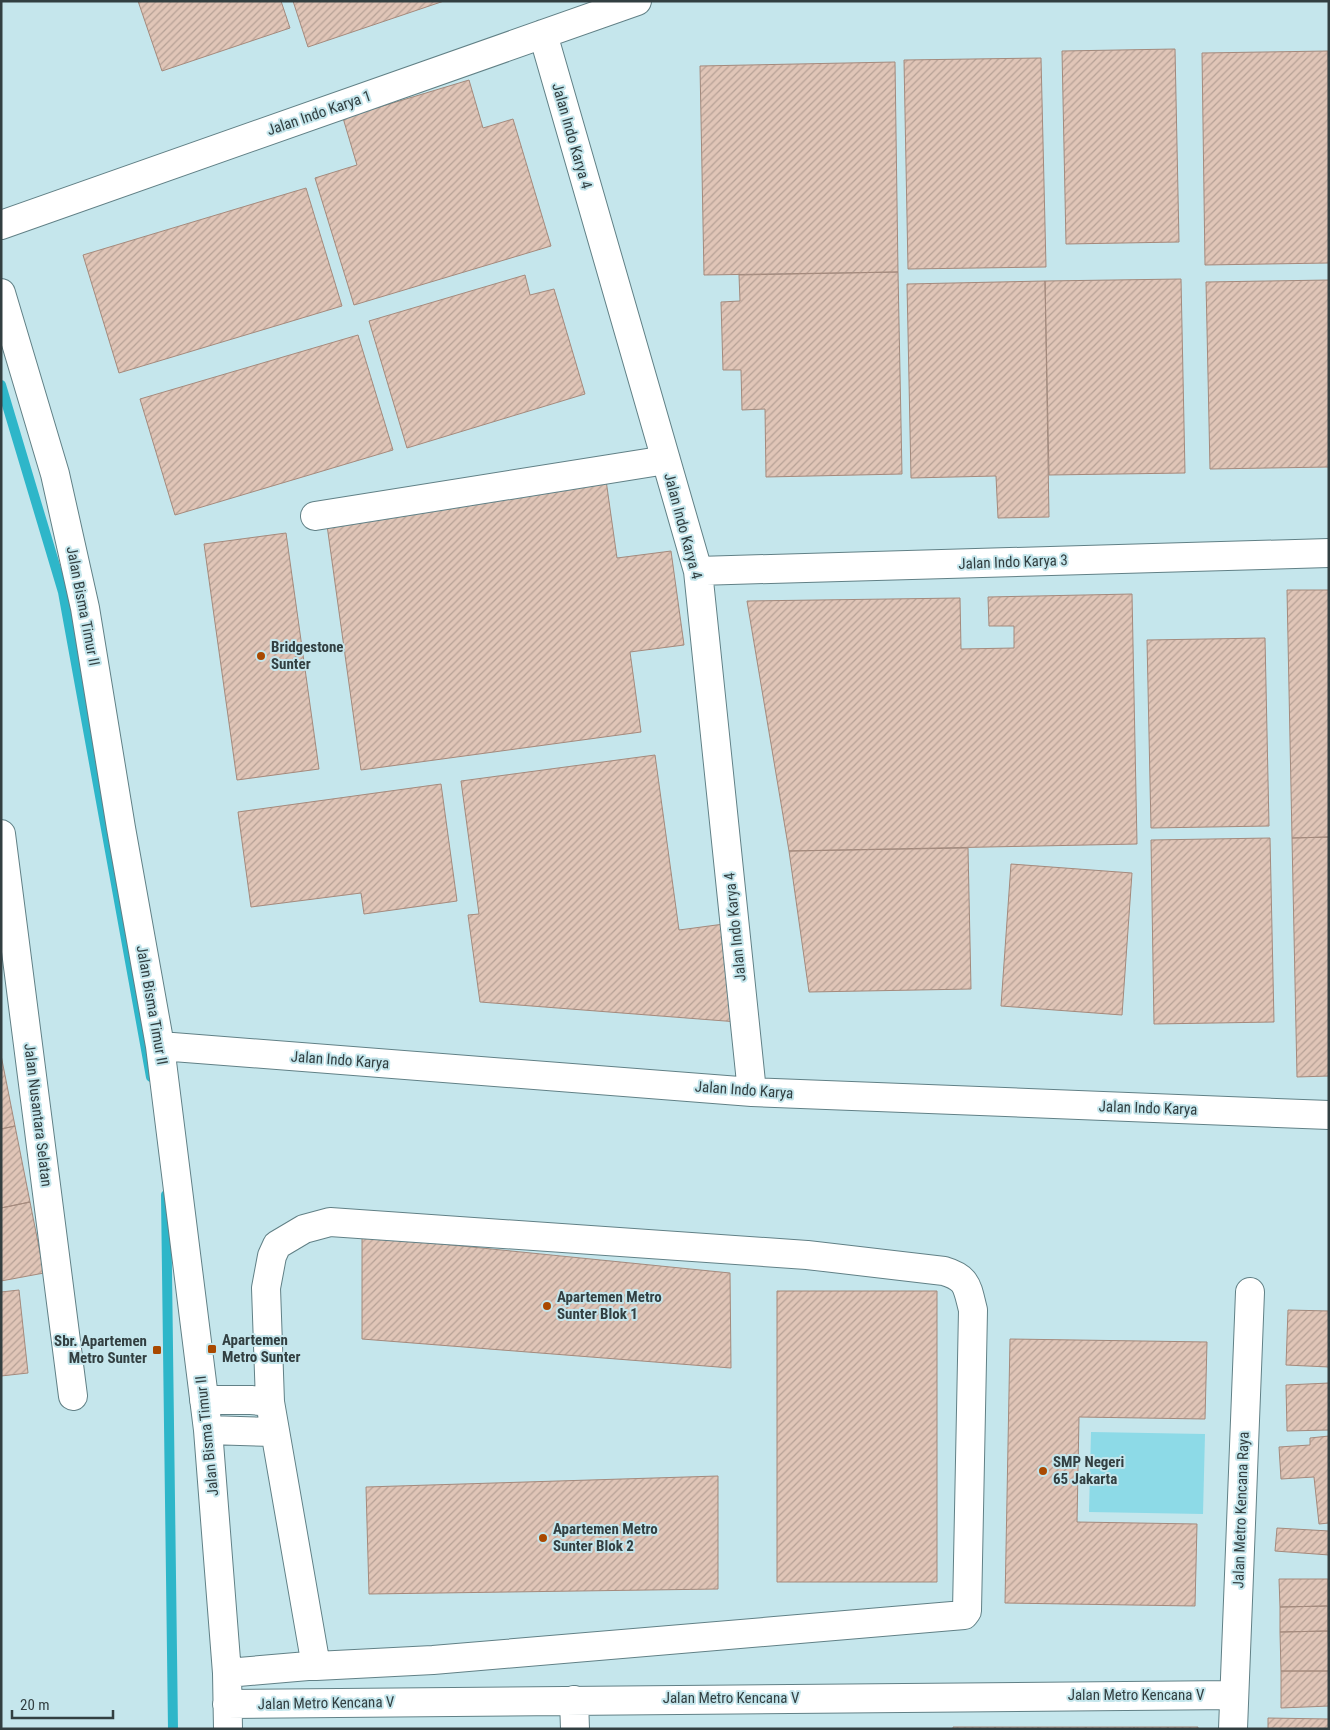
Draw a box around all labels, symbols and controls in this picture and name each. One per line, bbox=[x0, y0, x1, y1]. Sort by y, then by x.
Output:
street label: Jalan Indo Karya 4 bbox=[548, 81, 596, 191]
street label: Jalan Indo Karya 1 bbox=[264, 87, 374, 139]
street label: Jalan Indo Karya 4 bbox=[660, 471, 706, 581]
street label: Jalan Bisma Timur II bbox=[63, 545, 103, 667]
street label: Jalan Indo Karya 3 bbox=[958, 551, 1068, 573]
place label: Bridgestone Sunter bbox=[271, 638, 344, 673]
marker: Bridgestone Sunter bbox=[255, 650, 267, 662]
street label: Jalan Indo Karya 4 bbox=[720, 872, 750, 982]
street label: Jalan Bisma Timur II bbox=[133, 944, 171, 1066]
street label: Jalan Nusantara Selatan bbox=[20, 1042, 56, 1188]
street label: Jalan Indo Karya bbox=[290, 1048, 390, 1072]
street label: Jalan Indo Karya bbox=[694, 1078, 794, 1102]
street label: Jalan Indo Karya bbox=[1098, 1097, 1198, 1119]
place label: Apartemen Metro Sunter Blok 1 bbox=[557, 1288, 662, 1323]
marker: Apartemen Metro Sunter Blok 1 bbox=[541, 1300, 553, 1312]
place label: Apartemen Metro Sunter bbox=[222, 1331, 300, 1366]
place label: Sbr. Apartemen Metro Sunter bbox=[54, 1332, 147, 1367]
marker: Apartemen Metro Sunter bbox=[206, 1343, 218, 1355]
marker: Sbr. Apartemen Metro Sunter bbox=[151, 1344, 163, 1356]
street label: Jalan Bisma Timur II bbox=[192, 1375, 222, 1497]
street label: Jalan Metro Kencana Raya bbox=[1229, 1431, 1253, 1589]
place label: SMP Negeri 65 Jakarta bbox=[1053, 1453, 1124, 1488]
marker: SMP Negeri 65 Jakarta bbox=[1037, 1465, 1049, 1477]
place label: Apartemen Metro Sunter Blok 2 bbox=[553, 1520, 658, 1555]
marker: Apartemen Metro Sunter Blok 2 bbox=[537, 1532, 549, 1544]
street label: Jalan Metro Kencana V bbox=[1068, 1686, 1205, 1704]
scale bar bbox=[12, 1688, 114, 1720]
street label: Jalan Metro Kencana V bbox=[663, 1689, 800, 1707]
street label: Jalan Metro Kencana V bbox=[258, 1693, 395, 1713]
text: 20 m bbox=[20, 1696, 50, 1714]

